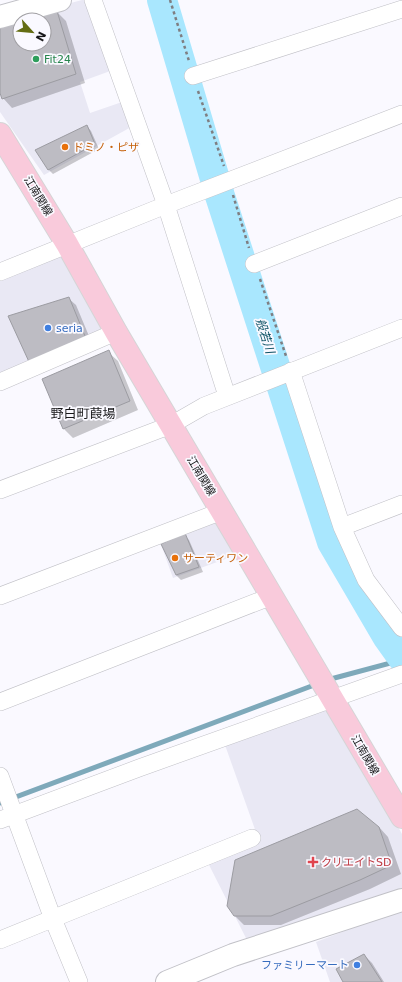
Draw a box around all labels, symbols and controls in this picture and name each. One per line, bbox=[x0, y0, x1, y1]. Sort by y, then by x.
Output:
north arrow bbox=[12, 12, 52, 52]
text: N bbox=[33, 29, 48, 43]
place label: Fit24 bbox=[44, 53, 71, 66]
marker: Fit24 bbox=[31, 54, 41, 64]
place label: ドミノ・ピザ bbox=[73, 141, 139, 154]
marker: ドミノ・ピザ bbox=[60, 142, 70, 152]
street label: 江南関線 bbox=[21, 174, 55, 218]
water label: 般若川 bbox=[253, 317, 278, 357]
place label: seria bbox=[56, 322, 83, 335]
marker: seria bbox=[43, 323, 53, 333]
district label: 野白町葭場 bbox=[50, 406, 116, 421]
street label: 江南関線 bbox=[184, 454, 218, 498]
place label: サーティワン bbox=[183, 552, 248, 565]
marker: サーティワン bbox=[170, 553, 180, 563]
street label: 江南関線 bbox=[348, 733, 382, 777]
place label: クリエイトSD bbox=[321, 856, 391, 869]
marker: クリエイトSD bbox=[308, 857, 318, 867]
place label: ファミリーマート bbox=[261, 959, 349, 972]
marker: ファミリーマート bbox=[352, 960, 362, 970]

